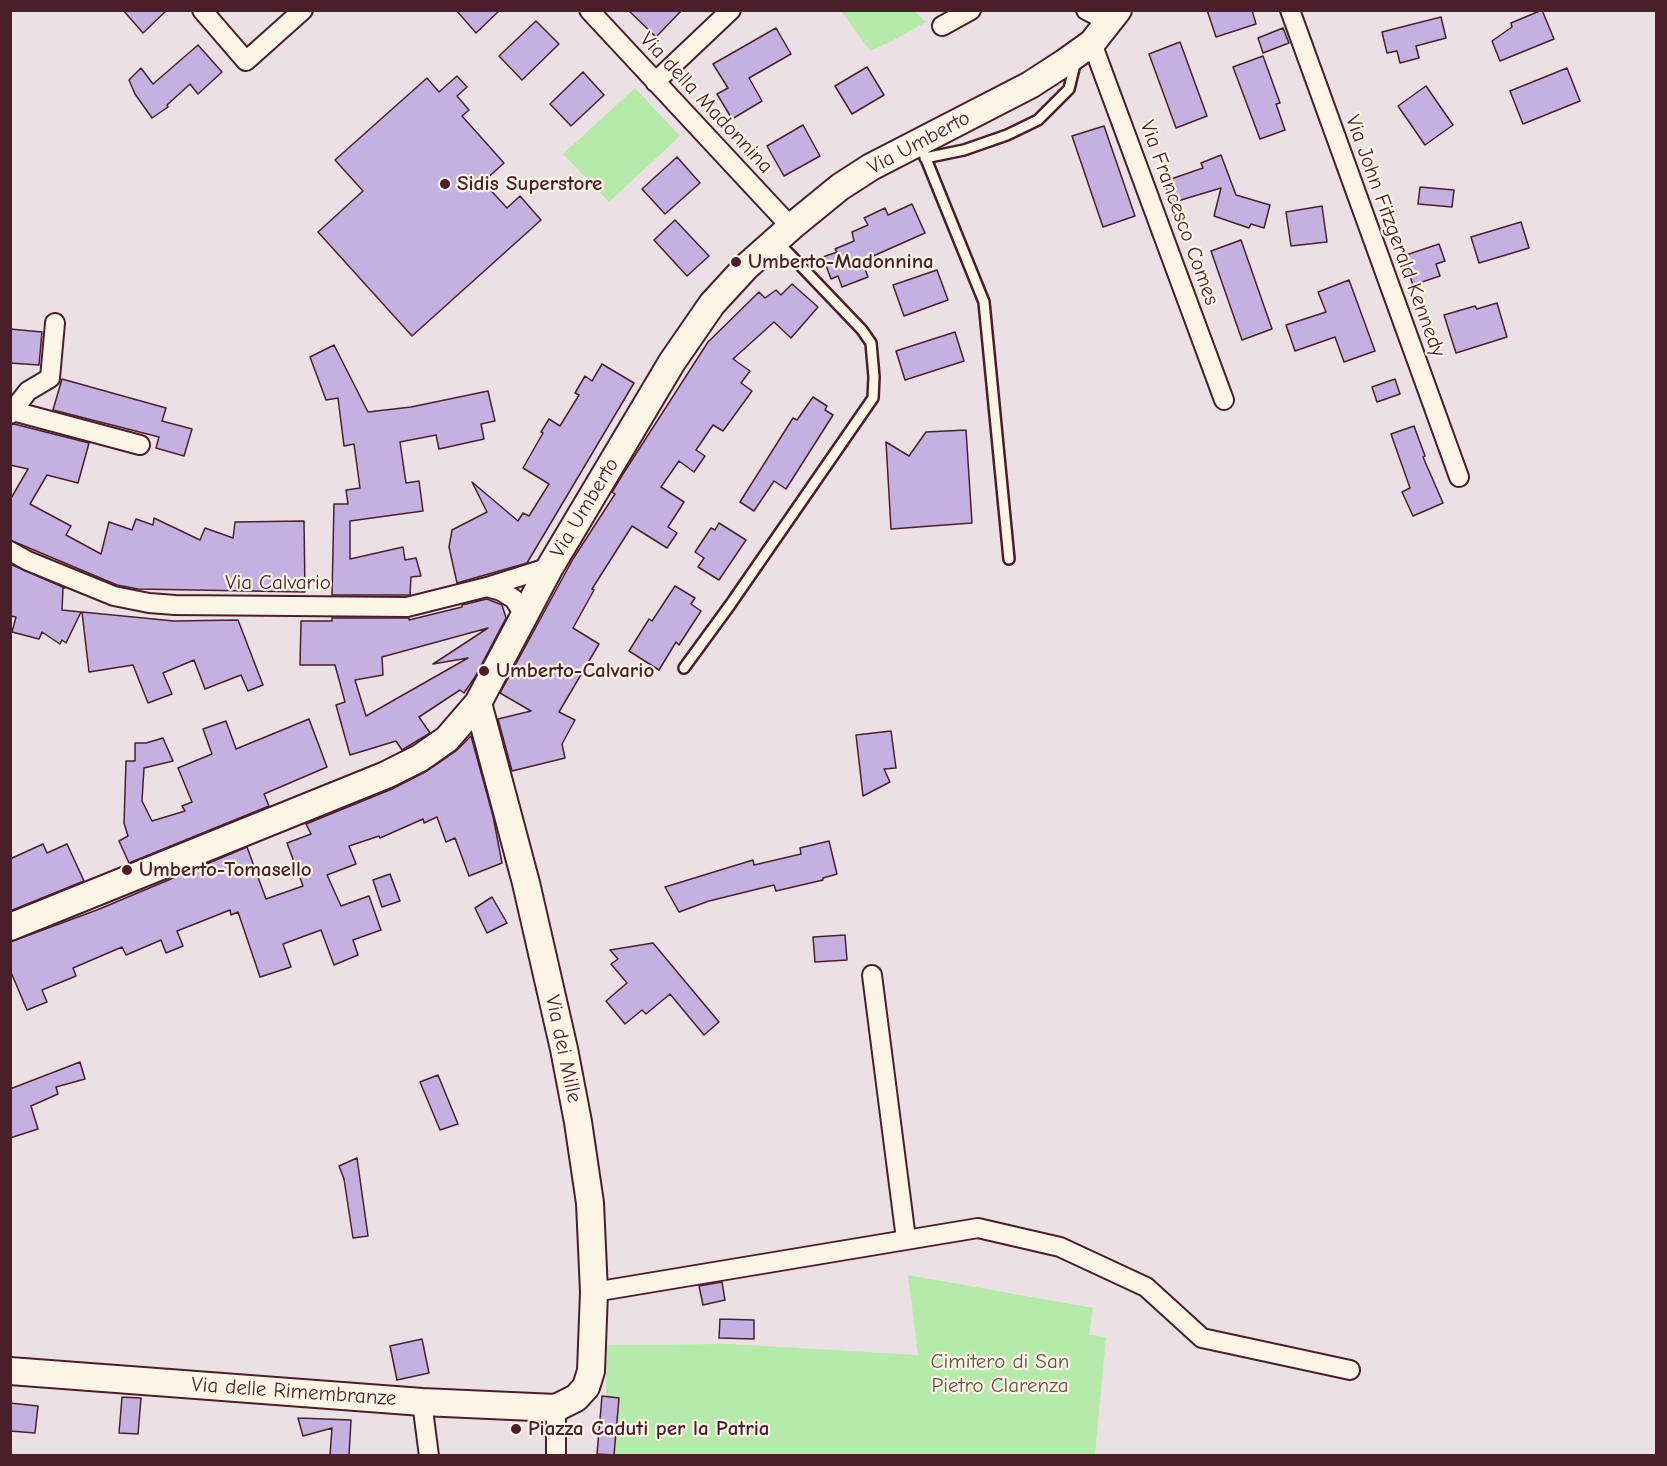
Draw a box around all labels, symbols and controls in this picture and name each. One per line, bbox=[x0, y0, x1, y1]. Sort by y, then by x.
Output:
street label: Via della Madonnina bbox=[634, 27, 778, 179]
street label: Via Umberto bbox=[863, 106, 975, 180]
street label: Via John Fitzgerald Kennedy bbox=[1339, 112, 1451, 360]
street label: Via Francesco Comes bbox=[1134, 117, 1224, 309]
place label: Sidis Superstore bbox=[457, 171, 602, 197]
marker: Sidis Superstore bbox=[438, 177, 452, 191]
place label: Umberto-Madonnina bbox=[748, 249, 934, 275]
marker: Umberto-Madonnina bbox=[729, 255, 743, 269]
street label: Via Umberto bbox=[545, 453, 625, 563]
street label: Via Calvario bbox=[225, 570, 331, 596]
place label: Umberto-Calvario bbox=[496, 658, 654, 684]
marker: Umberto-Calvario bbox=[477, 664, 491, 678]
place label: Umberto-Tomasello bbox=[139, 857, 312, 883]
marker: Umberto-Tomasello bbox=[120, 863, 134, 877]
street label: Via dei Mille bbox=[539, 993, 587, 1105]
park label: Cimitero di San Pietro Clarenza bbox=[931, 1349, 1069, 1399]
street label: Via delle Rimembranze bbox=[191, 1372, 397, 1412]
place label: Piazza Caduti per la Patria bbox=[528, 1416, 769, 1442]
marker: Piazza Caduti per la Patria bbox=[509, 1422, 523, 1436]

